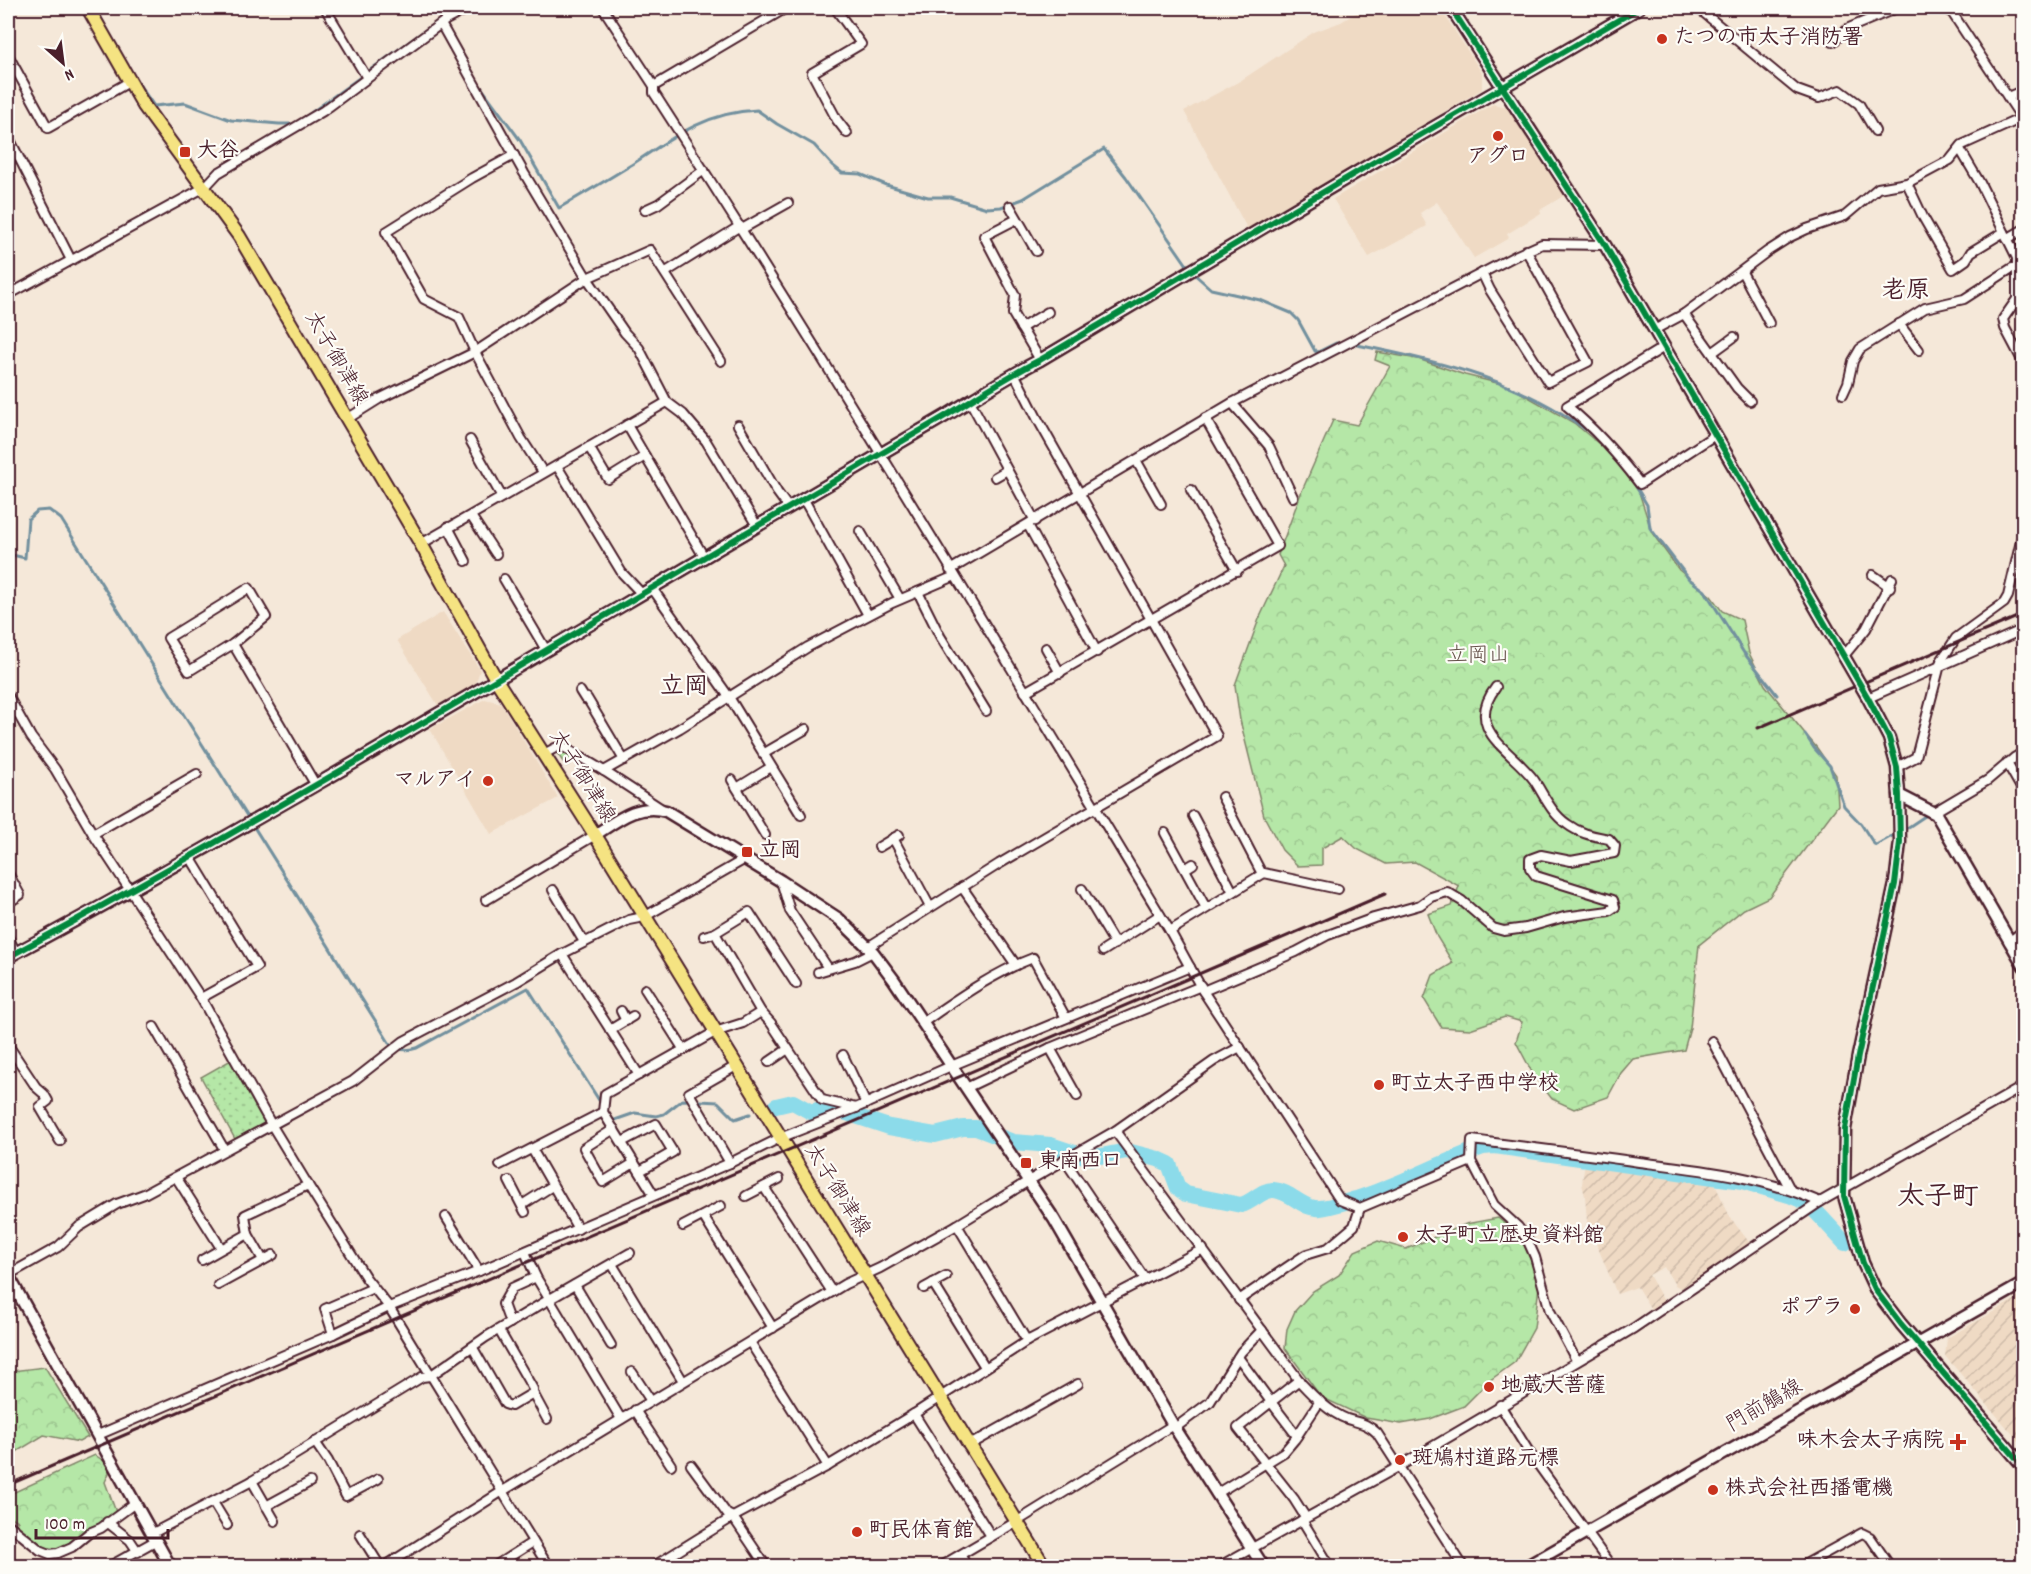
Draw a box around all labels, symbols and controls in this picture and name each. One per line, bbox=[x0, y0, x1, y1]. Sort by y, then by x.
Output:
place label: たつの市太子消防署 bbox=[1674, 24, 1863, 54]
marker: たつの市太子消防署 bbox=[1655, 32, 1669, 46]
north arrow bbox=[33, 33, 93, 93]
text: N bbox=[60, 62, 78, 86]
marker: アグロ bbox=[1491, 129, 1505, 143]
place label: 大谷 bbox=[197, 137, 239, 167]
place label: アグロ bbox=[1467, 143, 1529, 173]
marker: 大谷 bbox=[178, 145, 192, 159]
district label: 老原 bbox=[1882, 275, 1930, 309]
street label: 太子御津線 bbox=[296, 306, 374, 412]
park label: 立岡山 bbox=[1447, 642, 1510, 672]
district label: 立岡 bbox=[660, 671, 708, 705]
street label: 太子御津線 bbox=[540, 725, 622, 829]
place label: マルアイ bbox=[394, 766, 476, 796]
marker: マルアイ bbox=[481, 774, 495, 788]
place label: 立岡 bbox=[759, 837, 801, 867]
marker: 立岡 bbox=[740, 845, 754, 859]
place label: 町立太子西中学校 bbox=[1391, 1070, 1559, 1100]
marker: 町立太子西中学校 bbox=[1372, 1078, 1386, 1092]
street label: 太子御津線 bbox=[795, 1139, 877, 1243]
place label: 東南西口 bbox=[1038, 1148, 1122, 1178]
marker: 東南西口 bbox=[1019, 1156, 1033, 1170]
district label: 太子町 bbox=[1898, 1179, 1979, 1218]
place label: 太子町立歴史資料館 bbox=[1415, 1222, 1604, 1252]
marker: 太子町立歴史資料館 bbox=[1396, 1230, 1410, 1244]
place label: ポプラ bbox=[1780, 1294, 1843, 1324]
marker: ポプラ bbox=[1848, 1302, 1862, 1316]
place label: 地蔵大菩薩 bbox=[1501, 1372, 1606, 1402]
street label: 門前鵤線 bbox=[1721, 1373, 1809, 1441]
marker: 地蔵大菩薩 bbox=[1482, 1380, 1496, 1394]
place label: 味木会太子病院 bbox=[1797, 1427, 1944, 1457]
marker: 味木会太子病院 bbox=[1949, 1433, 1967, 1451]
place label: 斑鳩村道路元標 bbox=[1412, 1445, 1559, 1475]
marker: 斑鳩村道路元標 bbox=[1393, 1453, 1407, 1467]
place label: 株式会社西播電機 bbox=[1725, 1475, 1893, 1505]
marker: 株式会社西播電機 bbox=[1706, 1483, 1720, 1497]
scale bar bbox=[36, 1502, 168, 1540]
text: 100 m bbox=[45, 1513, 85, 1538]
place label: 町民体育館 bbox=[869, 1517, 974, 1547]
marker: 町民体育館 bbox=[850, 1525, 864, 1539]

